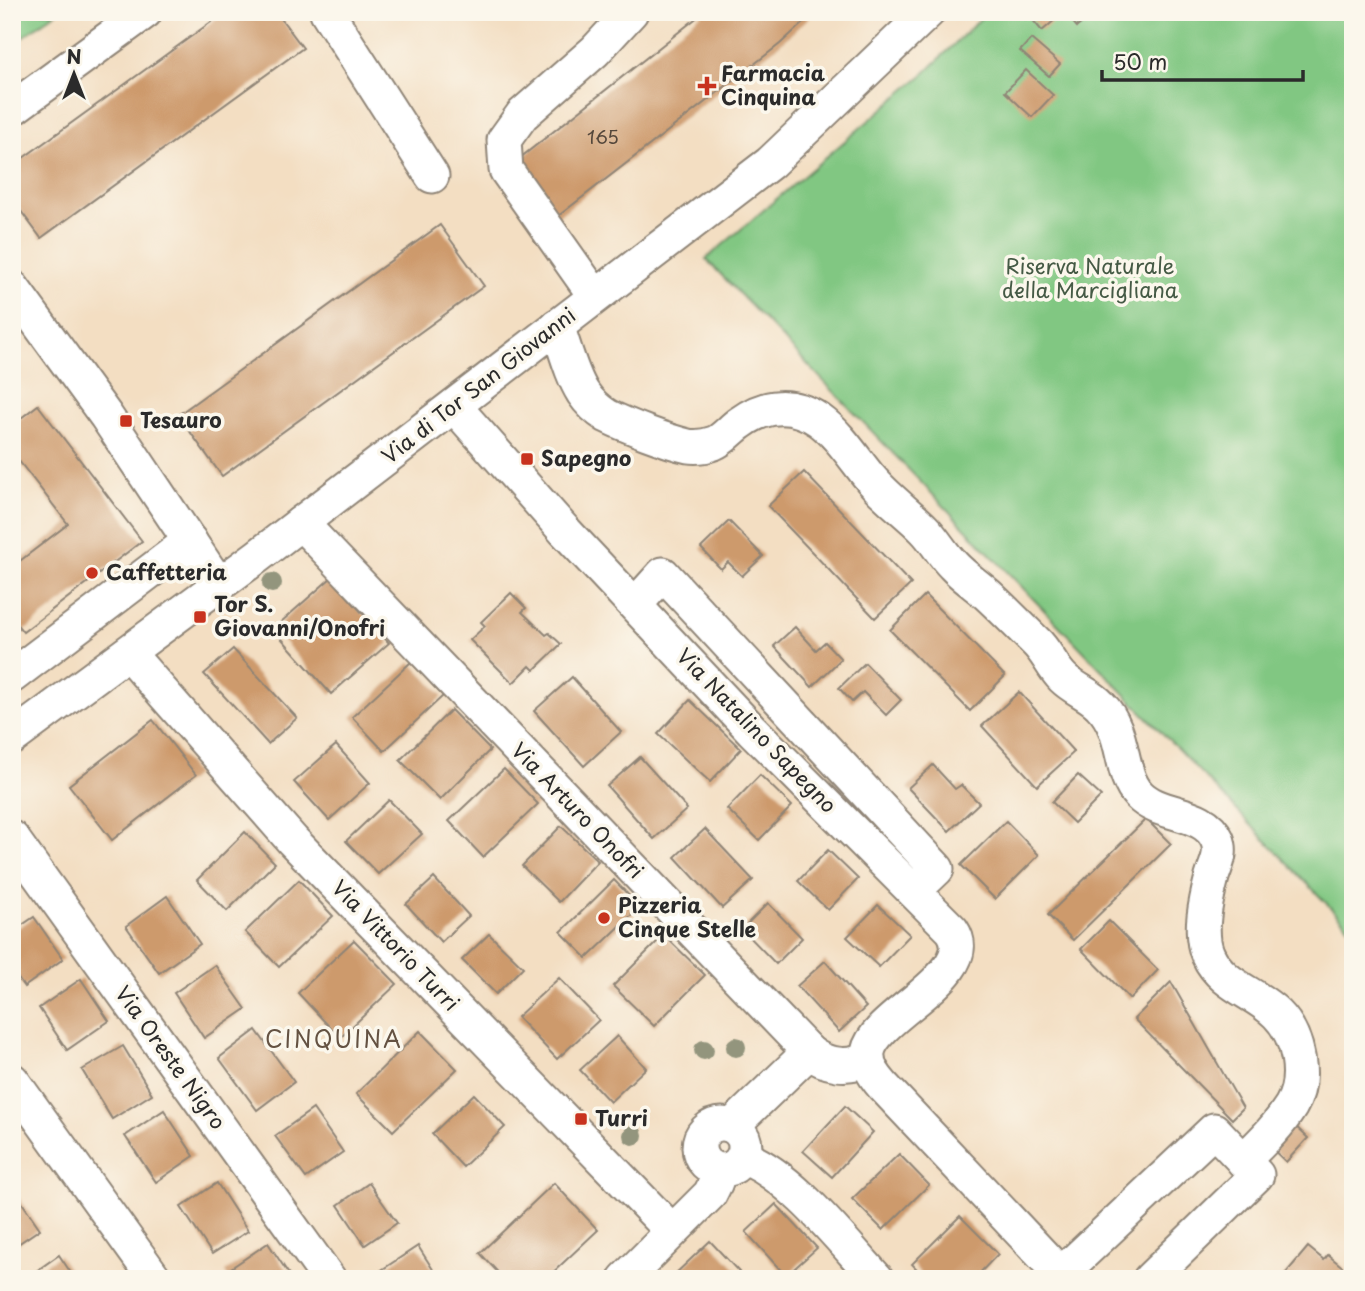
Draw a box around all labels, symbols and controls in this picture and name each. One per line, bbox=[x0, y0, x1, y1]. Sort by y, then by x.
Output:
north arrow bbox=[38, 38, 108, 108]
scale bar bbox=[1102, 38, 1304, 82]
text: N bbox=[66, 42, 82, 70]
text: 50 m bbox=[1113, 45, 1167, 77]
place label: Farmacia Cinquina bbox=[721, 56, 826, 112]
marker: Farmacia Cinquina bbox=[699, 78, 715, 94]
house number: 165 bbox=[587, 123, 619, 150]
park label: Riserva Naturale della Marcigliana bbox=[1002, 249, 1179, 305]
street label: Via di Tor San Giovanni bbox=[374, 298, 582, 471]
place label: Tesauro bbox=[140, 403, 222, 435]
marker: Tesauro bbox=[118, 413, 134, 429]
place label: Sapegno bbox=[541, 441, 631, 473]
marker: Sapegno bbox=[519, 451, 535, 467]
place label: Caffetteria bbox=[106, 555, 227, 587]
marker: Caffetteria bbox=[84, 565, 100, 581]
place label: Tor S. Giovanni/Onofri bbox=[214, 587, 385, 643]
marker: Tor S. Giovanni/Onofri bbox=[192, 609, 208, 625]
street label: Via Natalino Sapegno bbox=[670, 640, 845, 819]
street label: Via Arturo Onofri bbox=[505, 734, 652, 885]
street label: Via Vittorio Turri bbox=[325, 872, 468, 1017]
place label: Pizzeria Cinque Stelle bbox=[618, 888, 756, 944]
marker: Pizzeria Cinque Stelle bbox=[596, 910, 612, 926]
street label: Via Oreste Nigro bbox=[108, 978, 235, 1135]
district label: CINQUINA bbox=[265, 1021, 403, 1056]
place label: Turri bbox=[595, 1101, 648, 1133]
marker: Turri bbox=[573, 1111, 589, 1127]

